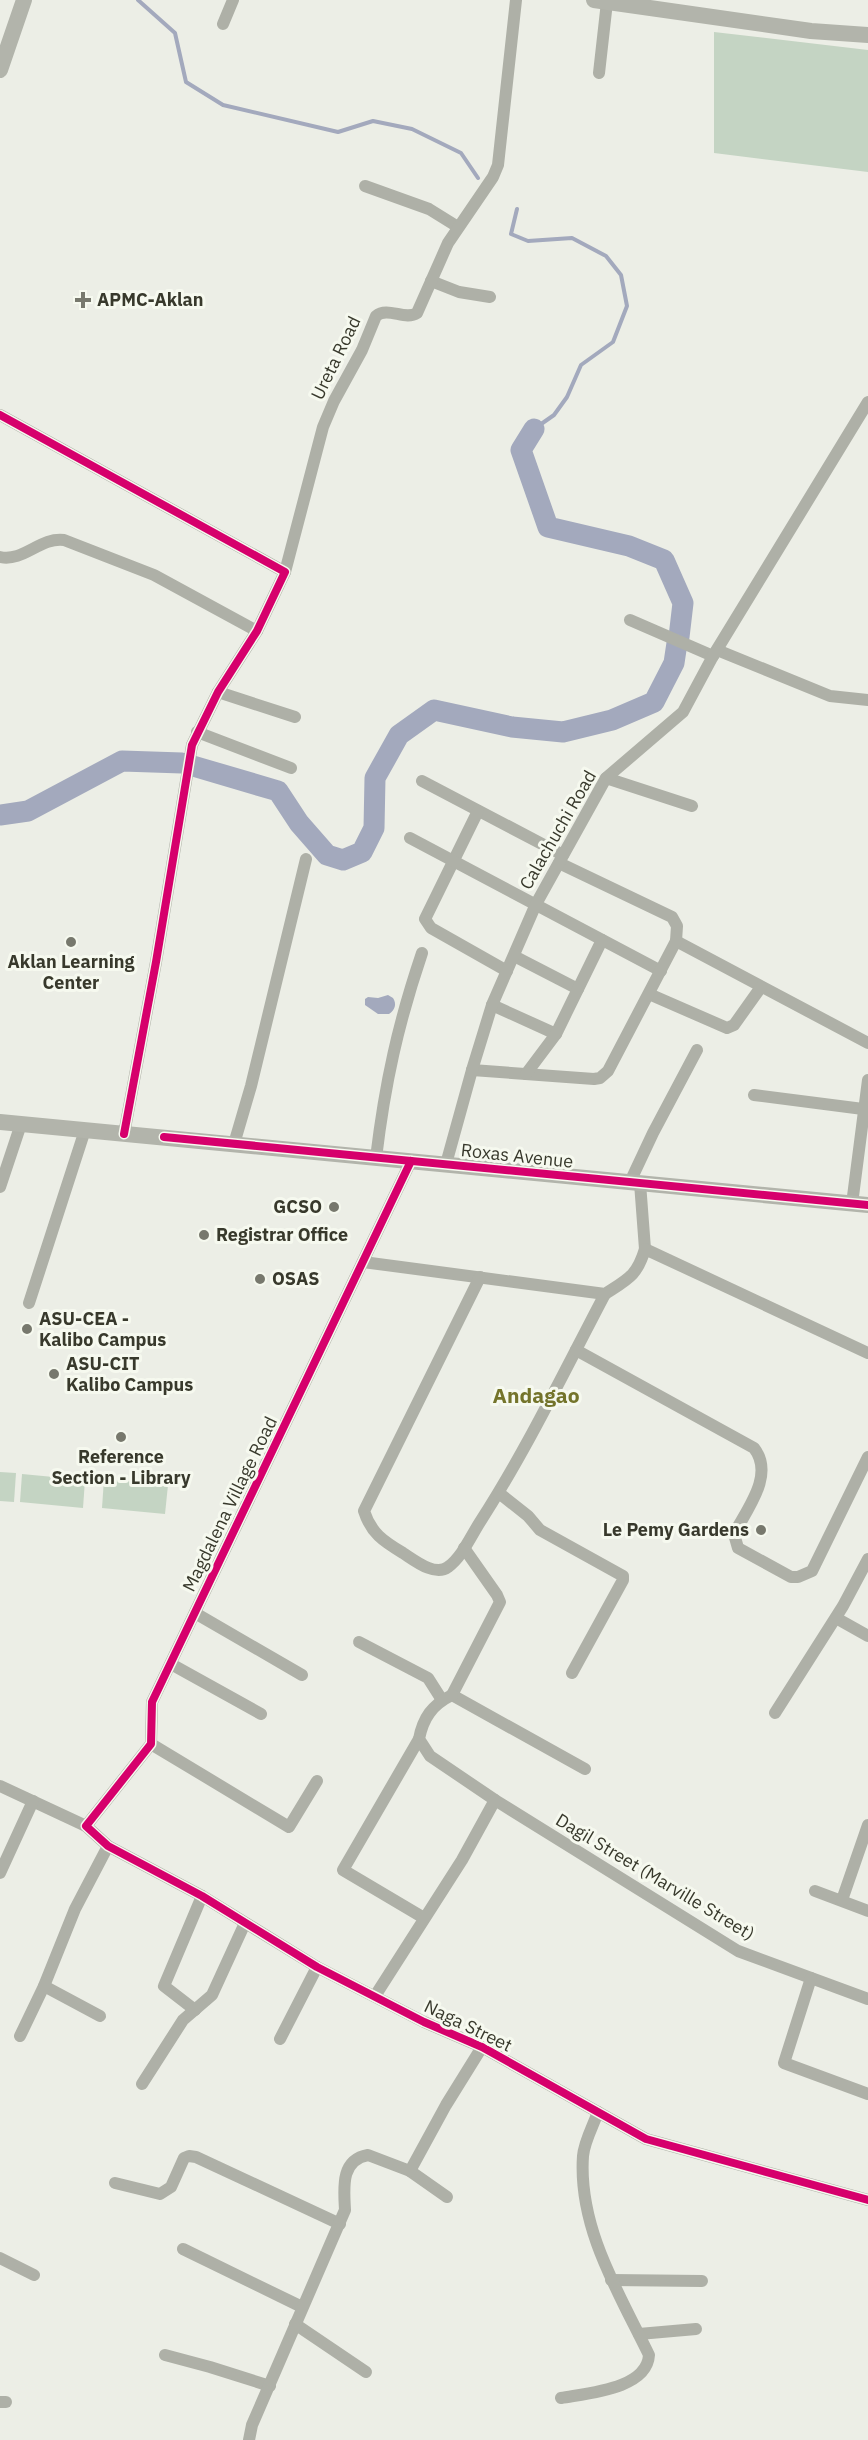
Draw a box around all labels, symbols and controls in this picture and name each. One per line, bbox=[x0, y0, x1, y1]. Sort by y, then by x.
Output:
place label: APMC-Aklan bbox=[97, 288, 204, 311]
marker: APMC-Aklan bbox=[74, 291, 92, 309]
street label: Ureta Road bbox=[305, 312, 366, 403]
street label: Calachuchi Road bbox=[514, 766, 601, 894]
marker: Aklan Learning Center bbox=[64, 935, 78, 949]
place label: Aklan Learning Center bbox=[8, 950, 135, 994]
street label: Roxas Avenue bbox=[460, 1138, 575, 1173]
place label: GCSO bbox=[273, 1195, 322, 1218]
marker: GCSO bbox=[327, 1200, 341, 1214]
place label: Registrar Office bbox=[216, 1223, 348, 1246]
marker: Registrar Office bbox=[197, 1228, 211, 1242]
place label: OSAS bbox=[272, 1267, 320, 1290]
marker: OSAS bbox=[253, 1272, 267, 1286]
place label: ASU-CEA - Kalibo Campus bbox=[39, 1307, 166, 1351]
marker: ASU-CEA - Kalibo Campus bbox=[20, 1322, 34, 1336]
place label: ASU-CIT Kalibo Campus bbox=[66, 1352, 193, 1396]
marker: ASU-CIT Kalibo Campus bbox=[47, 1367, 61, 1381]
district label: Andagao bbox=[493, 1381, 580, 1409]
street label: Magdalena Village Road bbox=[177, 1412, 282, 1595]
marker: Reference Section - Library bbox=[114, 1430, 128, 1444]
place label: Reference Section - Library bbox=[51, 1445, 191, 1489]
place label: Le Pemy Gardens bbox=[603, 1518, 749, 1541]
marker: Le Pemy Gardens bbox=[754, 1523, 768, 1537]
street label: Dagil Street (Marville Street) bbox=[552, 1808, 759, 1945]
street label: Naga Street bbox=[420, 1994, 516, 2057]

